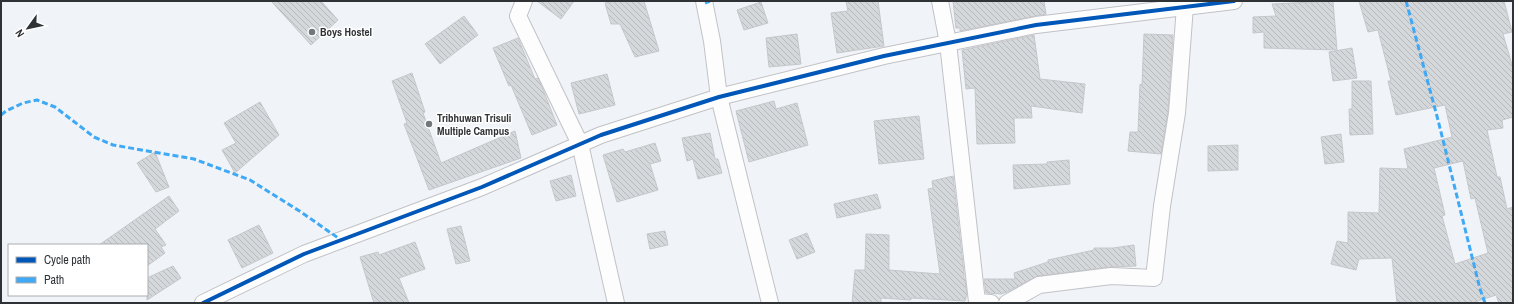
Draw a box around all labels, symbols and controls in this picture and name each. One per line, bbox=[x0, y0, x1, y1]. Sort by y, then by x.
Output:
north arrow bbox=[8, 8, 48, 48]
place label: Boys Hostel bbox=[320, 25, 372, 39]
text: N bbox=[12, 27, 27, 40]
marker: Boys Hostel bbox=[307, 27, 317, 37]
place label: Tribhuwan Trisuli Multiple Campus bbox=[437, 111, 511, 138]
marker: Tribhuwan Trisuli Multiple Campus bbox=[424, 119, 434, 129]
legend bbox=[8, 244, 148, 296]
text: Cycle path bbox=[44, 252, 91, 268]
text: Path bbox=[44, 272, 64, 288]

